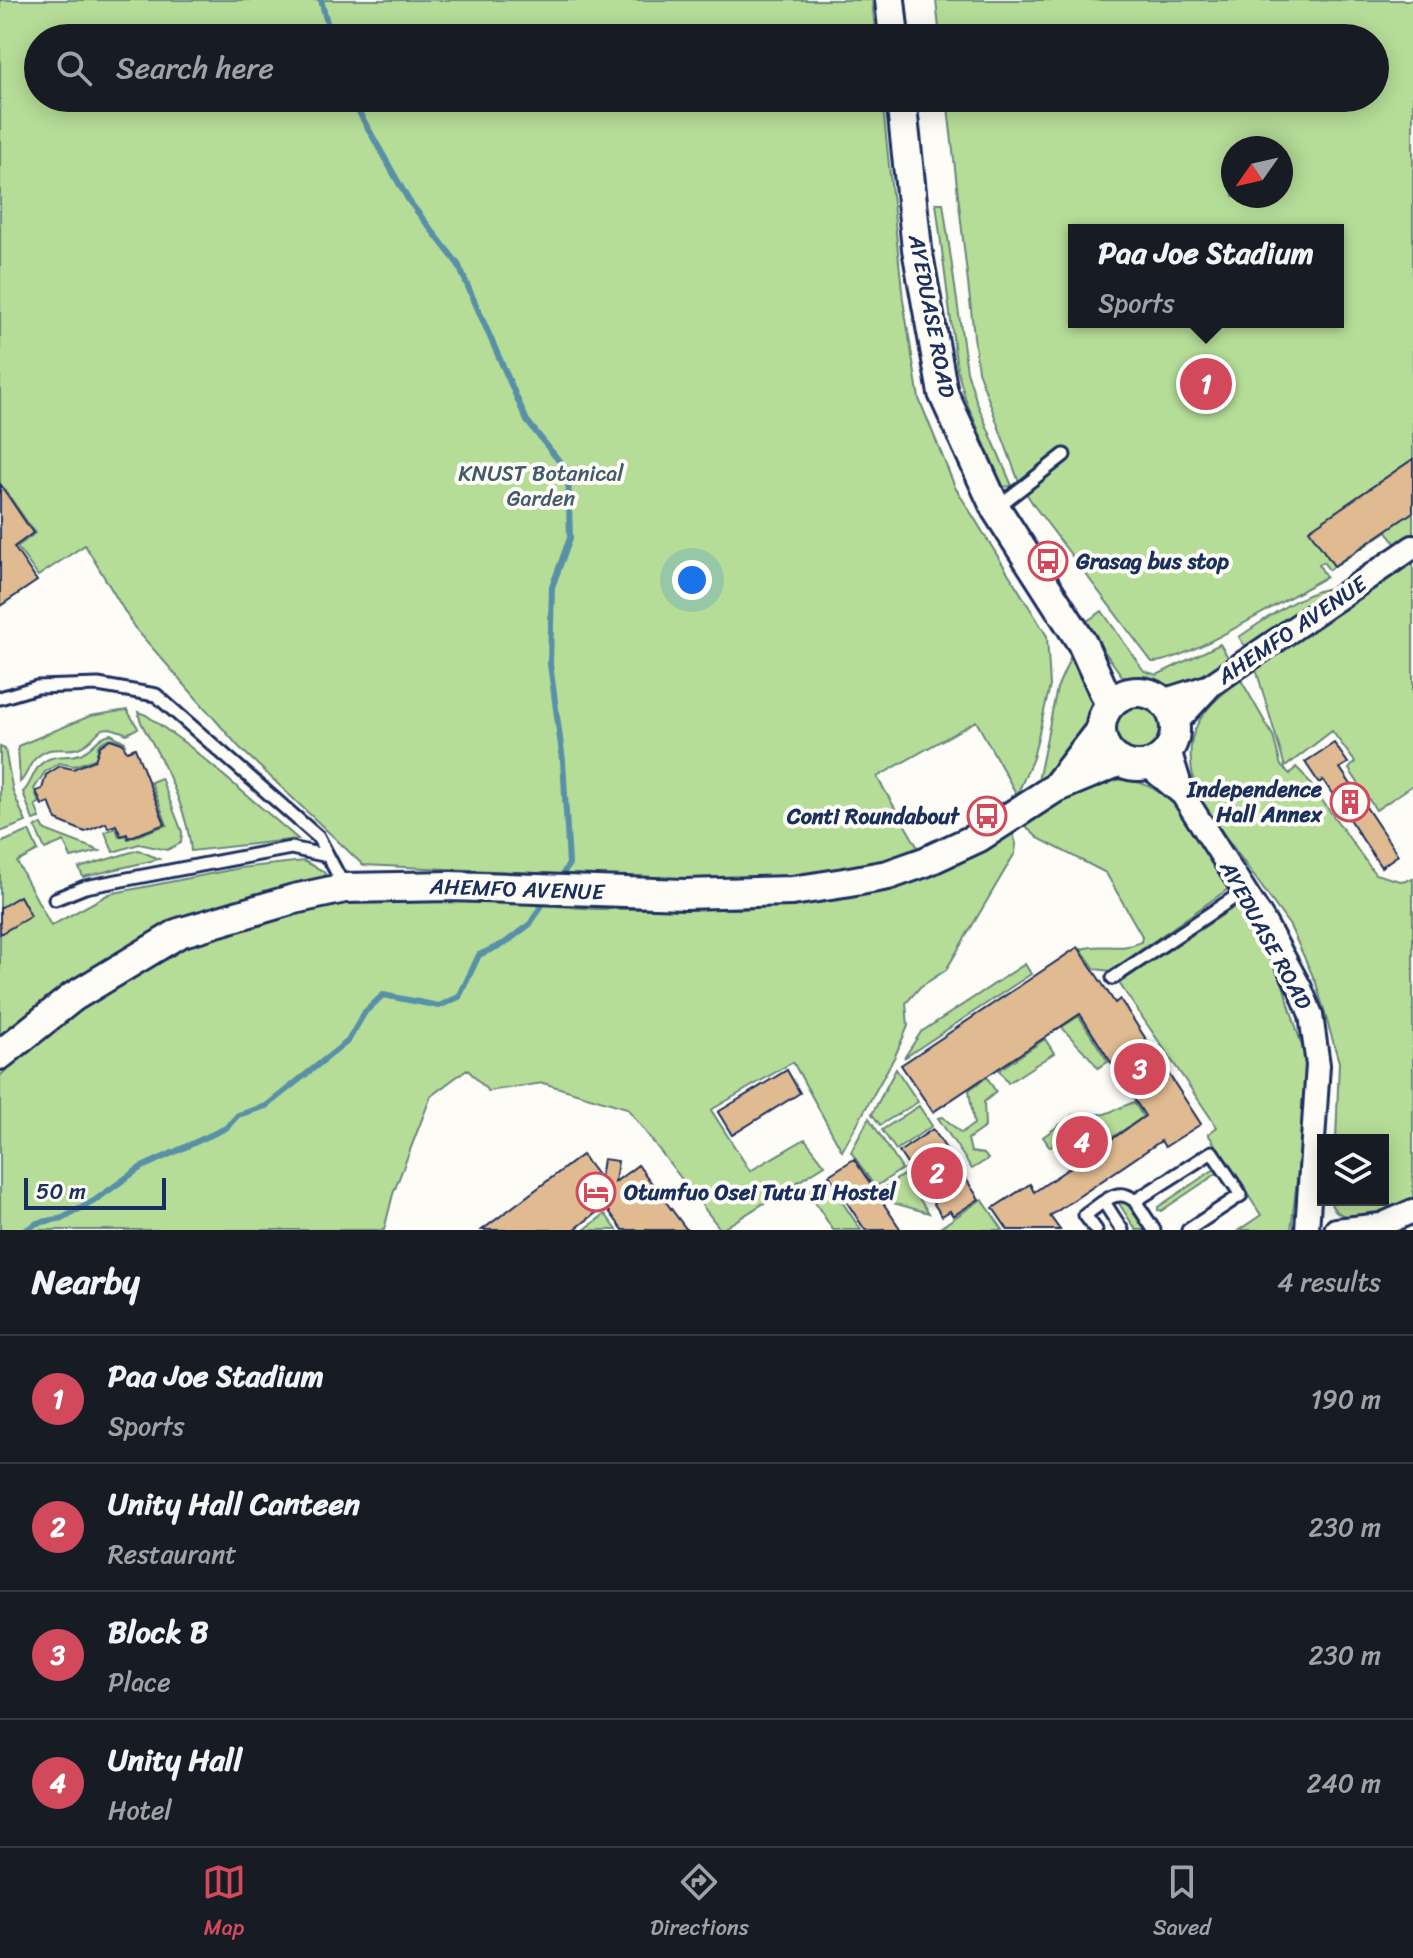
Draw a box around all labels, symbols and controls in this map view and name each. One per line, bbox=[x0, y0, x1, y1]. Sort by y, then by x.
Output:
search box bbox=[24, 24, 1389, 112]
text: Search here bbox=[116, 41, 274, 95]
icon: search bbox=[52, 46, 96, 90]
north arrow bbox=[1221, 136, 1293, 208]
popup bbox=[1068, 224, 1344, 328]
text: Paa Joe Stadium bbox=[1098, 226, 1314, 280]
street label: AYEDUASE ROAD bbox=[897, 230, 967, 401]
text: Sports bbox=[1098, 280, 1175, 326]
pin: 1 bbox=[1180, 354, 1232, 414]
park label: KNUST Botanical Garden bbox=[458, 454, 624, 518]
bus stop icon: Grasag bus stop bbox=[1027, 540, 1069, 582]
place label: Grasag bus stop bbox=[1075, 542, 1229, 581]
your location bbox=[672, 560, 712, 600]
street label: AHEMFO AVENUE bbox=[1208, 564, 1377, 695]
place label: Independence Hall Annex bbox=[1186, 770, 1323, 834]
building icon: Independence Hall Annex bbox=[1329, 781, 1371, 823]
bus stop icon: Conti Roundabout bbox=[966, 795, 1008, 837]
place label: Conti Roundabout bbox=[786, 797, 960, 836]
street label: AYEDUASE ROAD bbox=[1208, 852, 1323, 1017]
street label: AHEMFO AVENUE bbox=[428, 866, 607, 912]
pin: 3 bbox=[1114, 1039, 1166, 1099]
pin: 4 bbox=[1056, 1112, 1108, 1172]
map controls bbox=[1317, 1134, 1389, 1206]
button: layers bbox=[1317, 1134, 1389, 1206]
pin: 2 bbox=[911, 1143, 963, 1203]
hotel icon: Otumfuo Osei Tutu II Hostel bbox=[575, 1171, 617, 1213]
text: 50 m bbox=[36, 1172, 86, 1211]
place label: Otumfuo Osei Tutu II Hostel bbox=[624, 1173, 896, 1212]
scale bar bbox=[24, 1174, 166, 1210]
text: Nearby bbox=[32, 1252, 140, 1312]
text: 4 results bbox=[1277, 1259, 1381, 1305]
text: Paa Joe Stadium bbox=[108, 1349, 324, 1403]
text: 1 bbox=[52, 1376, 64, 1422]
text: 190 m bbox=[1311, 1376, 1381, 1422]
text: Sports bbox=[108, 1403, 184, 1449]
text: Unity Hall Canteen bbox=[108, 1477, 360, 1531]
text: 2 bbox=[50, 1504, 66, 1550]
text: 230 m bbox=[1309, 1504, 1381, 1550]
text: Restaurant bbox=[108, 1531, 237, 1577]
text: Block B bbox=[108, 1605, 209, 1659]
text: 3 bbox=[51, 1632, 65, 1678]
text: 230 m bbox=[1309, 1632, 1381, 1678]
text: Place bbox=[108, 1659, 171, 1705]
text: Unity Hall bbox=[108, 1733, 242, 1787]
text: 4 bbox=[50, 1760, 66, 1806]
text: 240 m bbox=[1307, 1760, 1381, 1806]
text: Hotel bbox=[108, 1787, 172, 1833]
tab: Map bbox=[202, 1860, 246, 1947]
tab: Directions bbox=[650, 1860, 749, 1947]
tab: Saved bbox=[1153, 1860, 1211, 1947]

